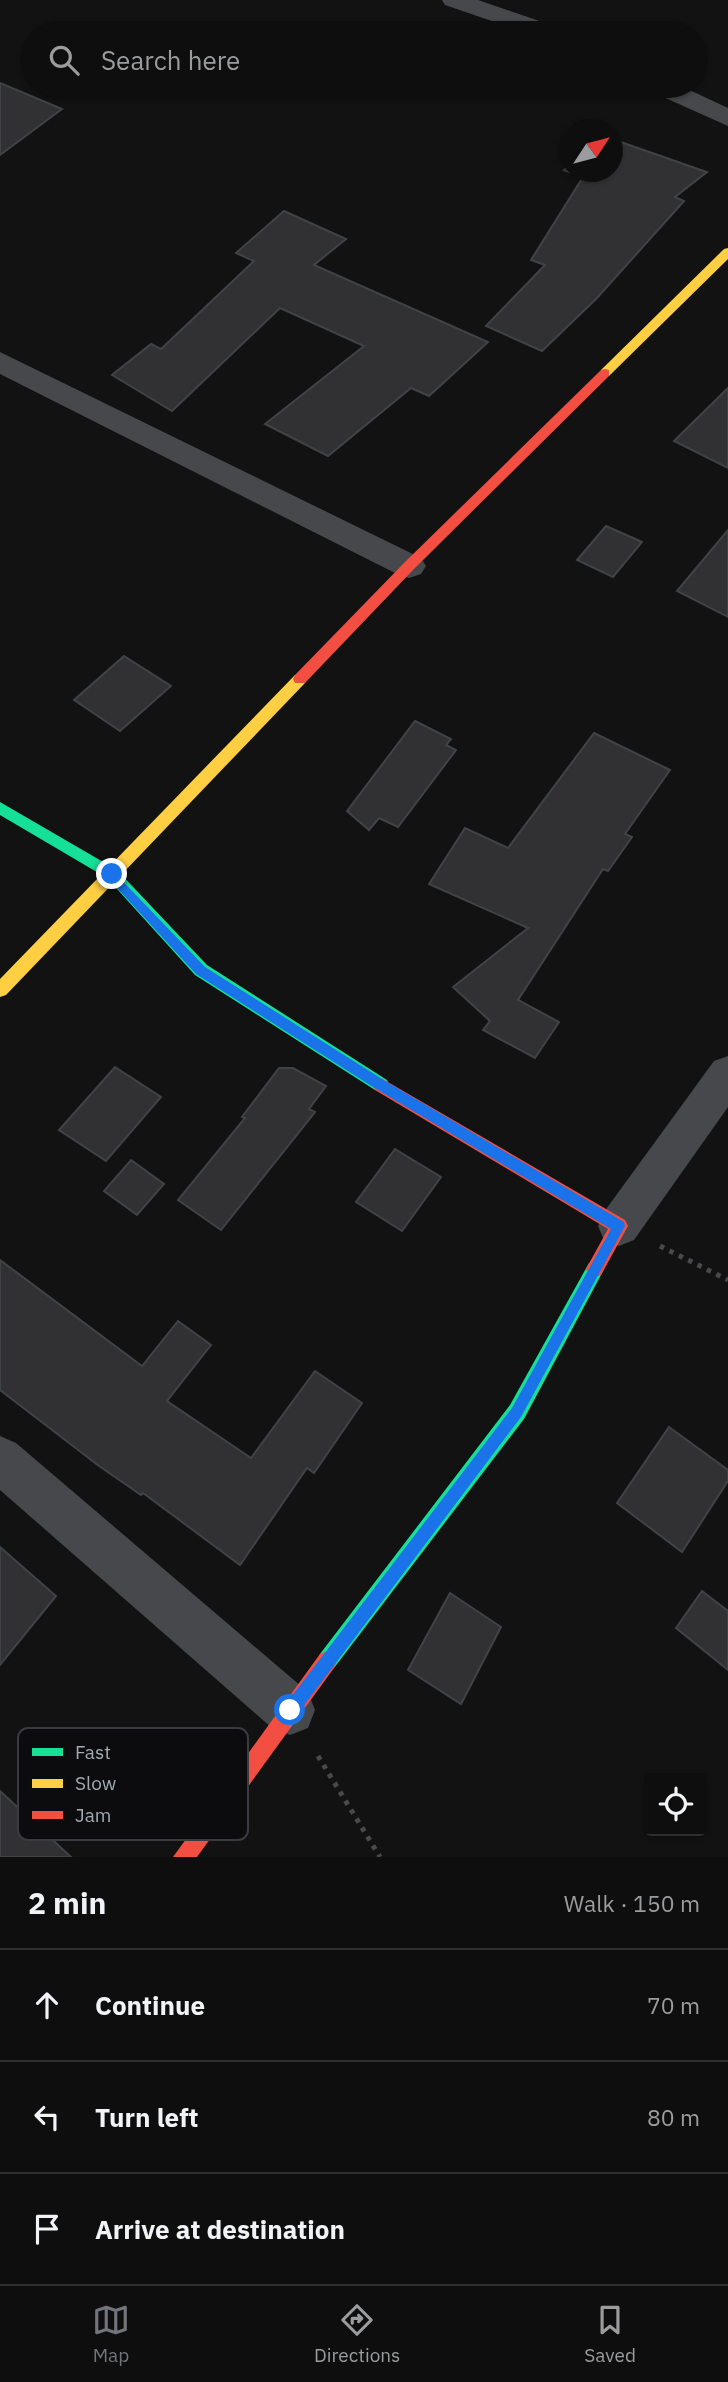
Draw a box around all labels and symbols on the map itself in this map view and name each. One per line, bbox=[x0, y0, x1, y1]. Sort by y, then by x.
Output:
north arrow bbox=[560, 119, 623, 182]
route end bbox=[96, 858, 127, 889]
route start bbox=[274, 1694, 305, 1725]
legend bbox=[18, 1728, 248, 1840]
text: Fast bbox=[75, 1740, 111, 1764]
text: Slow bbox=[75, 1771, 116, 1795]
text: Jam bbox=[75, 1803, 111, 1827]

